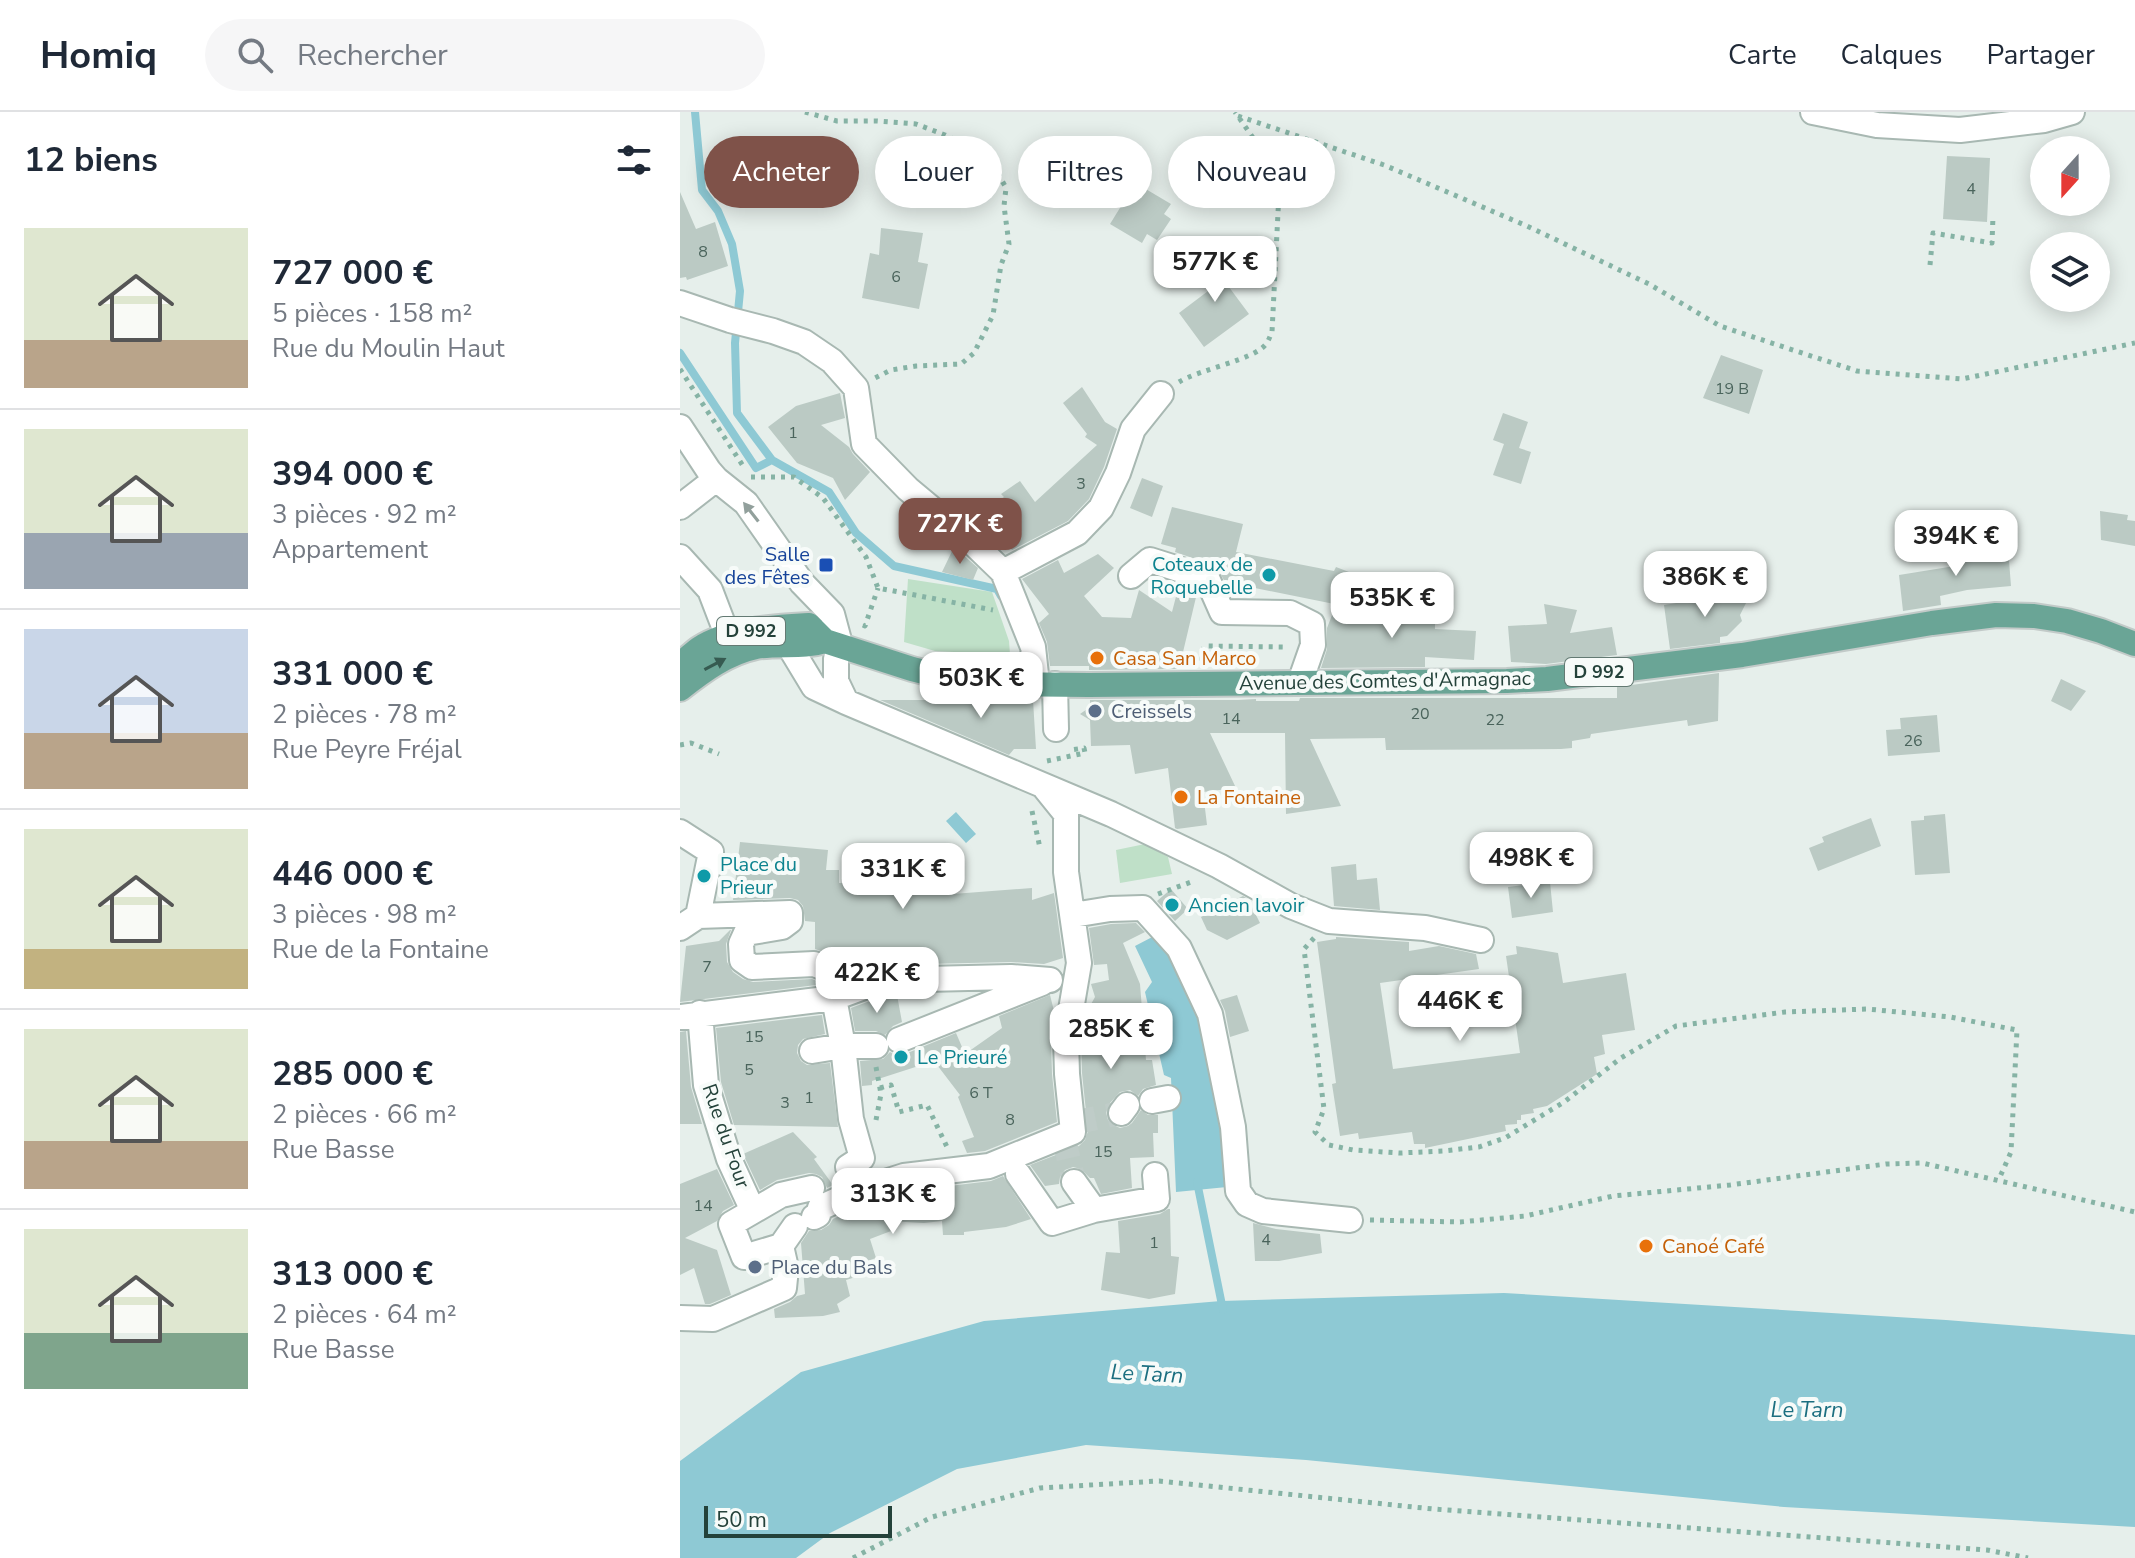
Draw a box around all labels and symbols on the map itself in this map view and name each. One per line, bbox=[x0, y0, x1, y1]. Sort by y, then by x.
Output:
north arrow bbox=[2030, 136, 2110, 216]
house number: 4 bbox=[1966, 178, 1976, 200]
pin: 577K € bbox=[1150, 236, 1280, 304]
house number: 8 bbox=[698, 241, 708, 263]
house number: 6 bbox=[891, 266, 901, 288]
house number: 19 B bbox=[1715, 378, 1749, 400]
house number: 1 bbox=[788, 422, 798, 444]
house number: 3 bbox=[1076, 473, 1086, 495]
pin: 727K € bbox=[895, 498, 1025, 566]
one-way arrow bbox=[744, 502, 760, 522]
pin: 394K € bbox=[1891, 510, 2021, 578]
place label: Salle des Fêtes bbox=[725, 541, 810, 591]
place label: Coteaux de Roquebelle bbox=[1151, 551, 1253, 601]
pin: 386K € bbox=[1640, 551, 1770, 619]
marker: Salle des Fêtes bbox=[817, 556, 835, 574]
marker: Coteaux de Roquebelle bbox=[1260, 566, 1278, 584]
pin: 535K € bbox=[1327, 572, 1457, 640]
road number: D 992 bbox=[717, 617, 785, 645]
place label: Casa San Marco bbox=[1113, 645, 1256, 672]
marker: Casa San Marco bbox=[1088, 649, 1106, 667]
pin: 503K € bbox=[916, 652, 1046, 720]
one-way arrow bbox=[704, 658, 726, 672]
road number: D 992 bbox=[1565, 658, 1633, 686]
street label: Avenue des Comtes d'Armagnac bbox=[1239, 665, 1531, 697]
place label: Creissels bbox=[1111, 698, 1192, 725]
marker: Creissels bbox=[1086, 702, 1104, 720]
house number: 20 bbox=[1410, 703, 1430, 725]
house number: 14 bbox=[1221, 708, 1241, 730]
house number: 22 bbox=[1485, 709, 1505, 731]
house number: 26 bbox=[1903, 730, 1923, 752]
place label: La Fontaine bbox=[1197, 784, 1301, 811]
marker: La Fontaine bbox=[1172, 788, 1190, 806]
pin: 498K € bbox=[1466, 832, 1596, 900]
pin: 331K € bbox=[838, 843, 968, 911]
place label: Place du Prieur bbox=[720, 851, 797, 901]
marker: Place du Prieur bbox=[695, 867, 713, 885]
place label: Ancien lavoir bbox=[1188, 892, 1304, 919]
marker: Ancien lavoir bbox=[1163, 896, 1181, 914]
pin: 422K € bbox=[812, 947, 942, 1015]
house number: 7 bbox=[702, 956, 712, 978]
pin: 446K € bbox=[1395, 975, 1525, 1043]
pin: 285K € bbox=[1046, 1003, 1176, 1071]
house number: 15 bbox=[744, 1026, 764, 1048]
place label: Le Prieuré bbox=[917, 1044, 1007, 1071]
marker: Le Prieuré bbox=[892, 1048, 910, 1066]
house number: 5 bbox=[744, 1059, 754, 1081]
street label: Rue du Four bbox=[696, 1080, 756, 1192]
house number: 6 T bbox=[969, 1082, 993, 1104]
house number: 1 bbox=[804, 1087, 814, 1109]
house number: 3 bbox=[780, 1092, 790, 1114]
house number: 8 bbox=[1005, 1109, 1015, 1131]
house number: 15 bbox=[1093, 1141, 1113, 1163]
pin: 313K € bbox=[828, 1168, 958, 1236]
house number: 14 bbox=[693, 1195, 713, 1217]
house number: 4 bbox=[1261, 1229, 1271, 1251]
house number: 1 bbox=[1149, 1232, 1159, 1254]
place label: Canoé Café bbox=[1662, 1233, 1765, 1260]
marker: Canoé Café bbox=[1637, 1237, 1655, 1255]
place label: Place du Bals bbox=[771, 1254, 893, 1281]
marker: Place du Bals bbox=[746, 1258, 764, 1276]
water label: Le Tarn bbox=[1110, 1357, 1184, 1391]
water label: Le Tarn bbox=[1771, 1395, 1843, 1425]
scale bar bbox=[704, 1502, 892, 1538]

